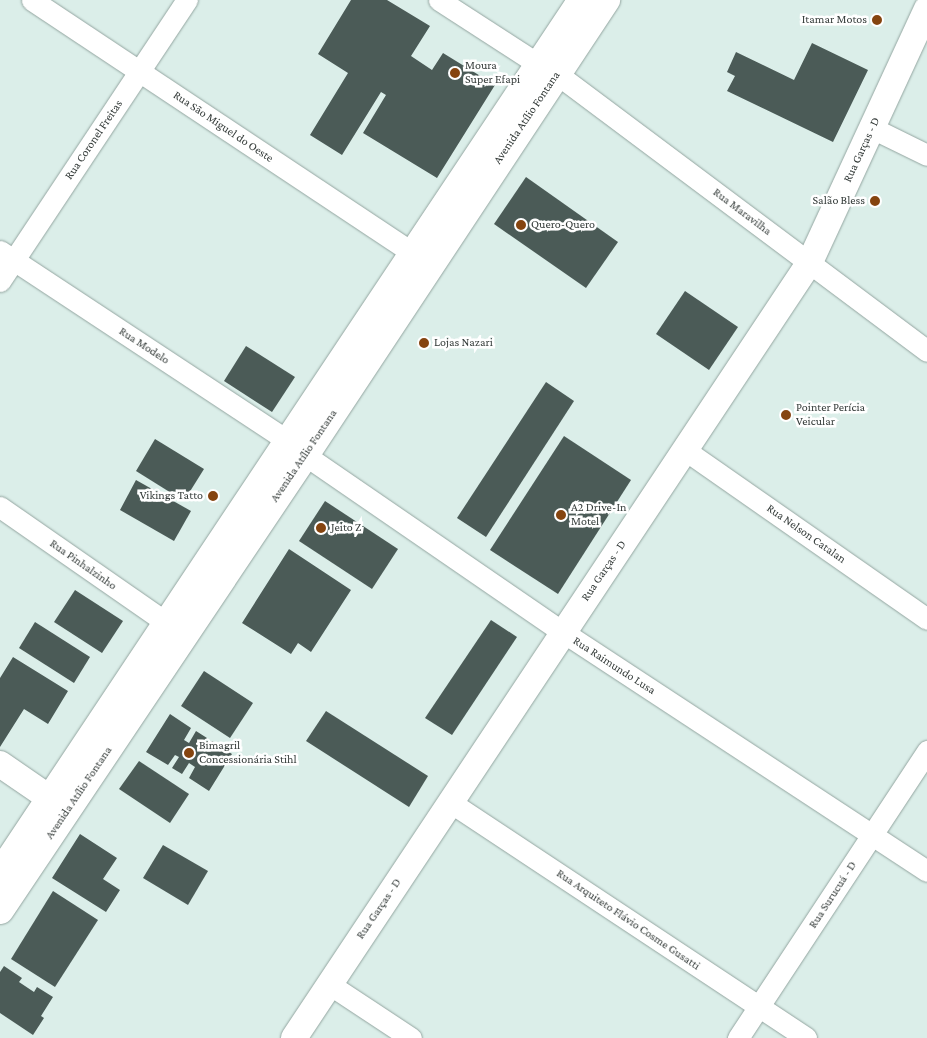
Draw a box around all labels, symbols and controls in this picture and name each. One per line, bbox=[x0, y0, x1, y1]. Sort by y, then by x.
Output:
place label: Itamar Motos bbox=[802, 13, 867, 27]
marker: Itamar Motos bbox=[871, 14, 883, 26]
place label: Moura Super Efapi bbox=[465, 59, 520, 87]
marker: Moura Super Efapi bbox=[449, 67, 461, 79]
street label: Avenida Atílio Fontana bbox=[491, 69, 563, 167]
street label: Rua São Miguel do Oeste bbox=[170, 88, 276, 166]
street label: Rua Coronel Freitas bbox=[62, 97, 126, 183]
street label: Rua Garças - D bbox=[841, 115, 883, 185]
street label: Rua Maravilha bbox=[710, 185, 774, 239]
place label: Salão Bless bbox=[813, 194, 865, 208]
marker: Salão Bless bbox=[869, 195, 881, 207]
place label: Quero-Quero bbox=[531, 218, 595, 232]
marker: Quero-Quero bbox=[515, 219, 527, 231]
street label: Rua Modelo bbox=[116, 324, 172, 368]
place label: Lojas Nazari bbox=[434, 336, 493, 350]
marker: Lojas Nazari bbox=[418, 337, 430, 349]
place label: Pointer Perícia Veicular bbox=[796, 401, 865, 429]
street label: Avenida Atílio Fontana bbox=[268, 407, 340, 505]
marker: Pointer Perícia Veicular bbox=[780, 409, 792, 421]
place label: Vikings Tatto bbox=[140, 489, 203, 503]
marker: Vikings Tatto bbox=[207, 490, 219, 502]
place label: A2 Drive-In Motel bbox=[571, 501, 626, 529]
street label: Rua Nelson Catalan bbox=[764, 501, 848, 567]
marker: A2 Drive-In Motel bbox=[555, 509, 567, 521]
place label: Jeito Z bbox=[331, 521, 361, 535]
marker: Jeito Z bbox=[315, 522, 327, 534]
street label: Rua Pinhalzinho bbox=[47, 537, 119, 593]
street label: Rua Garças - D bbox=[578, 538, 630, 604]
street label: Rua Raimundo Lusa bbox=[570, 634, 658, 698]
place label: Bimagril Concessionária Stihl bbox=[199, 739, 297, 767]
street label: Avenida Atílio Fontana bbox=[43, 744, 115, 842]
marker: Bimagril Concessionária Stihl bbox=[183, 747, 195, 759]
street label: Rua Surucuá - D bbox=[806, 859, 860, 931]
street label: Rua Arquiteto Flávio Cosme Gusatti bbox=[553, 866, 703, 974]
street label: Rua Garças - D bbox=[353, 876, 405, 942]

